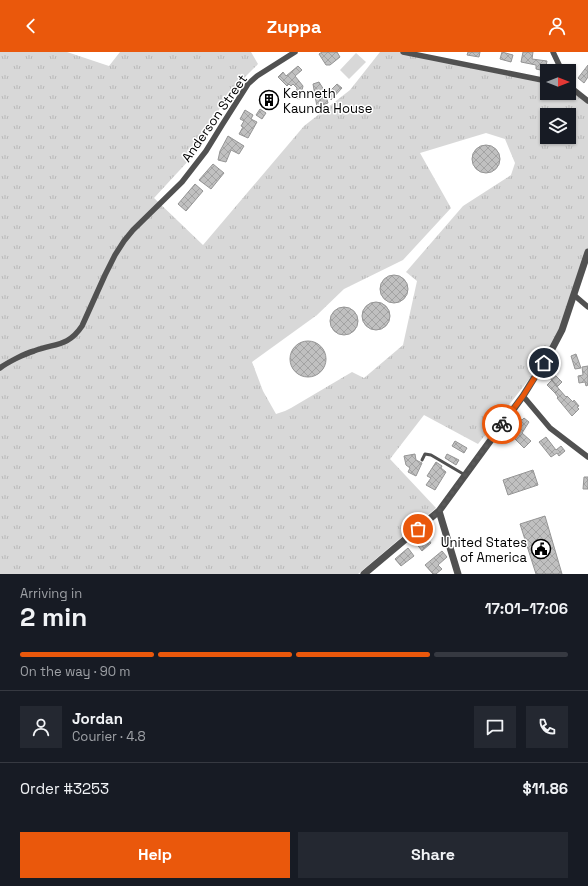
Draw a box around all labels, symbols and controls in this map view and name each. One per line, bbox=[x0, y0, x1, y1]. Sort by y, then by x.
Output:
icon: back bbox=[20, 15, 42, 37]
text: Zuppa bbox=[267, 15, 321, 38]
icon: person bbox=[546, 15, 568, 37]
north arrow bbox=[540, 64, 576, 100]
map controls bbox=[540, 64, 576, 144]
street label: Anderson Street bbox=[178, 71, 251, 165]
place label: Kenneth Kaunda House bbox=[283, 85, 372, 117]
building icon: Kenneth Kaunda House bbox=[258, 89, 280, 111]
button: layers bbox=[540, 108, 576, 144]
pin bbox=[527, 346, 561, 380]
icon: home bbox=[533, 352, 555, 374]
courier bbox=[482, 404, 522, 444]
icon: bike bbox=[491, 413, 513, 435]
pin bbox=[401, 512, 435, 546]
icon: bag bbox=[407, 518, 429, 540]
place label: United States of America bbox=[441, 534, 528, 566]
public building icon: United States of America bbox=[530, 538, 552, 560]
text: Arriving in bbox=[20, 585, 82, 602]
text: 17:01–17:06 bbox=[485, 599, 568, 618]
text: 2 min bbox=[20, 600, 87, 634]
text: On the way · 90 m bbox=[20, 663, 131, 680]
button: person bbox=[20, 706, 62, 748]
button: chat bbox=[474, 706, 516, 748]
button: phone bbox=[526, 706, 568, 748]
text: Jordan bbox=[72, 709, 123, 728]
text: Courier · 4.8 bbox=[72, 728, 146, 745]
text: Order #3253 bbox=[20, 779, 109, 798]
text: $11.86 bbox=[523, 779, 568, 798]
button: Help bbox=[20, 832, 290, 878]
button: Share bbox=[298, 832, 568, 878]

